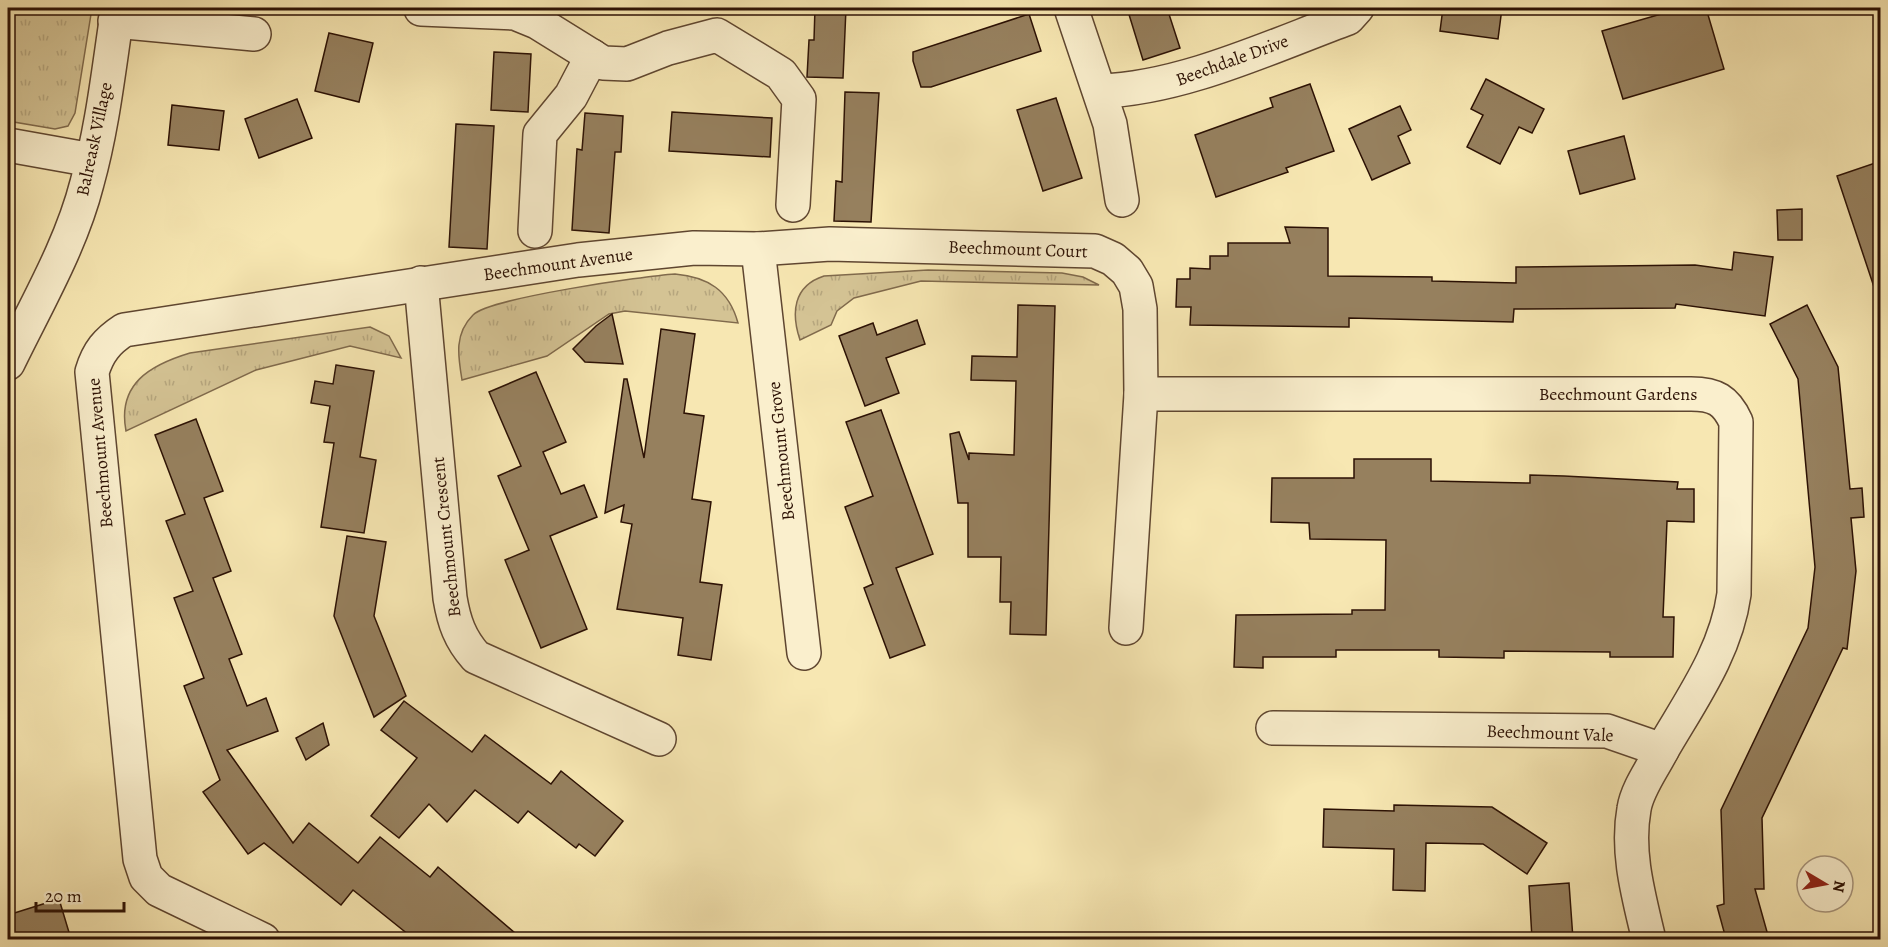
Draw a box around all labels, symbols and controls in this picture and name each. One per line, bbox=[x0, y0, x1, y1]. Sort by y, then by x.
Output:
street label: Beechdale Drive bbox=[1172, 28, 1292, 92]
street label: Balreask Village bbox=[70, 80, 118, 198]
street label: Beechmount Court bbox=[948, 235, 1088, 263]
street label: Beechmount Avenue bbox=[482, 242, 634, 286]
street label: Beechmount Avenue bbox=[81, 377, 119, 529]
street label: Beechmount Grove bbox=[762, 380, 800, 522]
street label: Beechmount Gardens bbox=[1539, 382, 1697, 406]
street label: Beechmount Crescent bbox=[426, 456, 466, 618]
street label: Beechmount Vale bbox=[1486, 719, 1614, 747]
north arrow bbox=[1795, 854, 1855, 914]
scale bar bbox=[36, 875, 124, 913]
text: N bbox=[1827, 879, 1851, 894]
text: 20 m bbox=[45, 884, 82, 908]

